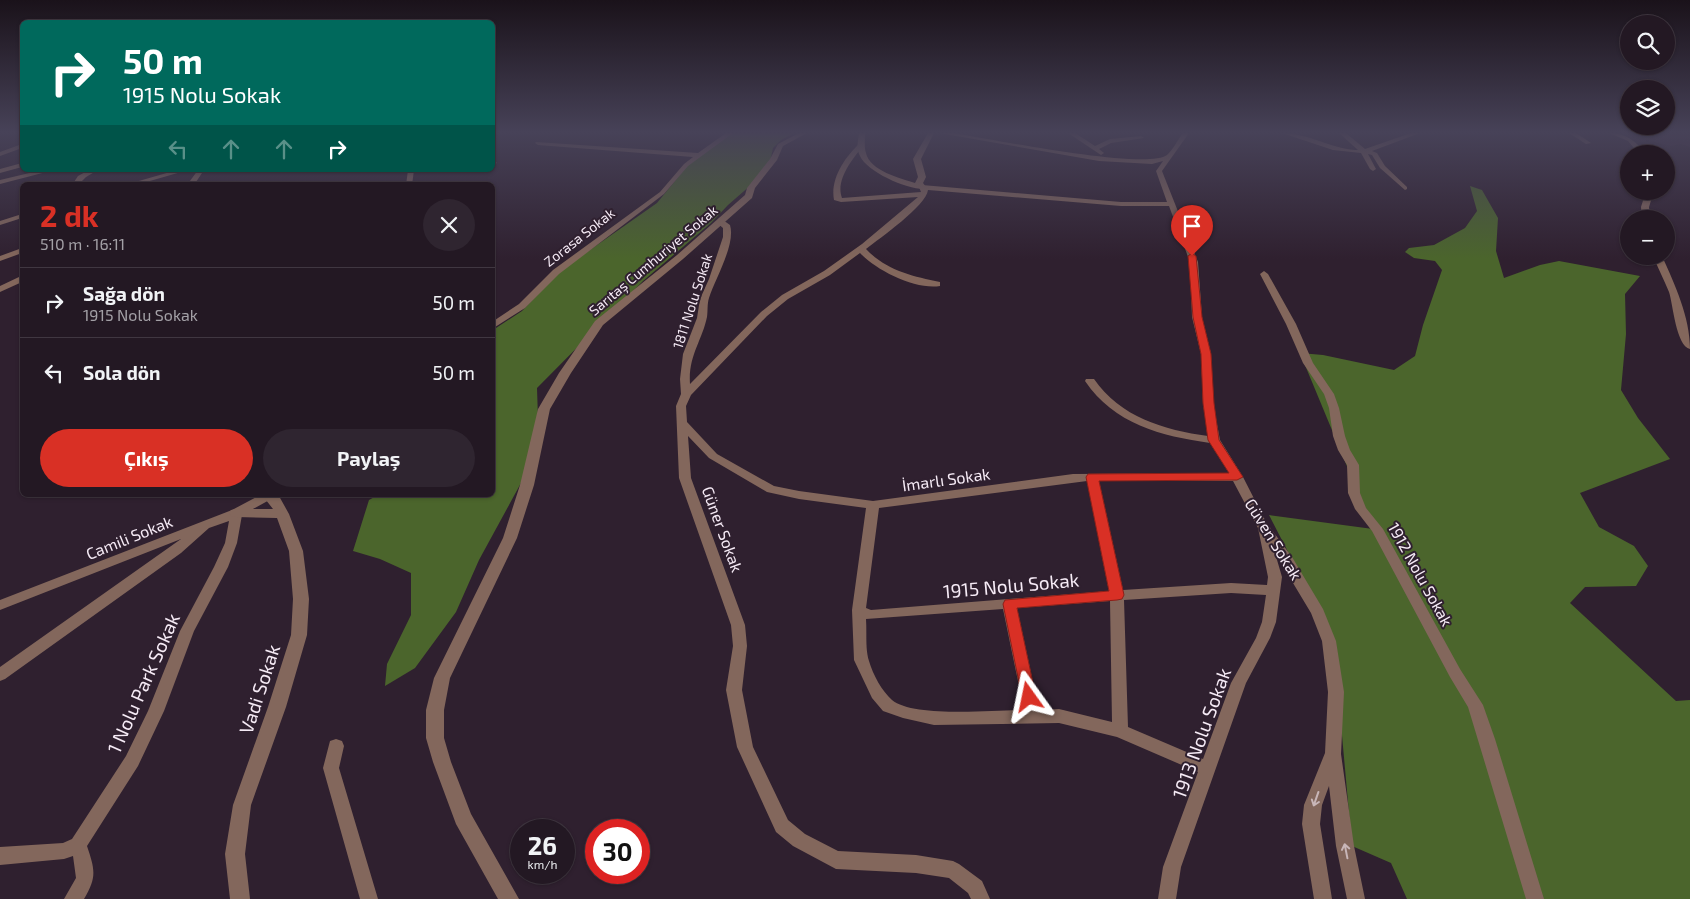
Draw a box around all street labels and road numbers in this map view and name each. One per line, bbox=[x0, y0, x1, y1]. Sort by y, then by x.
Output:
street label: Sarıtaş Cumhuriyet Sokak bbox=[585, 201, 721, 319]
street label: Zorasa Sokak bbox=[540, 204, 618, 270]
street label: 1811 Nolu Sokak bbox=[669, 251, 715, 351]
street label: İmarlı Sokak bbox=[901, 463, 991, 495]
street label: Güner Sokak bbox=[699, 484, 747, 574]
street label: Güven Sokak bbox=[1242, 495, 1306, 583]
street label: Camili Sokak bbox=[83, 511, 175, 563]
street label: 1912 Nolu Sokak bbox=[1385, 519, 1457, 629]
street label: 1915 Nolu Sokak bbox=[942, 568, 1080, 602]
street label: 1 Nolu Park Sokak bbox=[102, 609, 184, 757]
street label: Vadi Sokak bbox=[234, 641, 284, 737]
street label: 1913 Nolu Sokak bbox=[1167, 664, 1235, 801]

